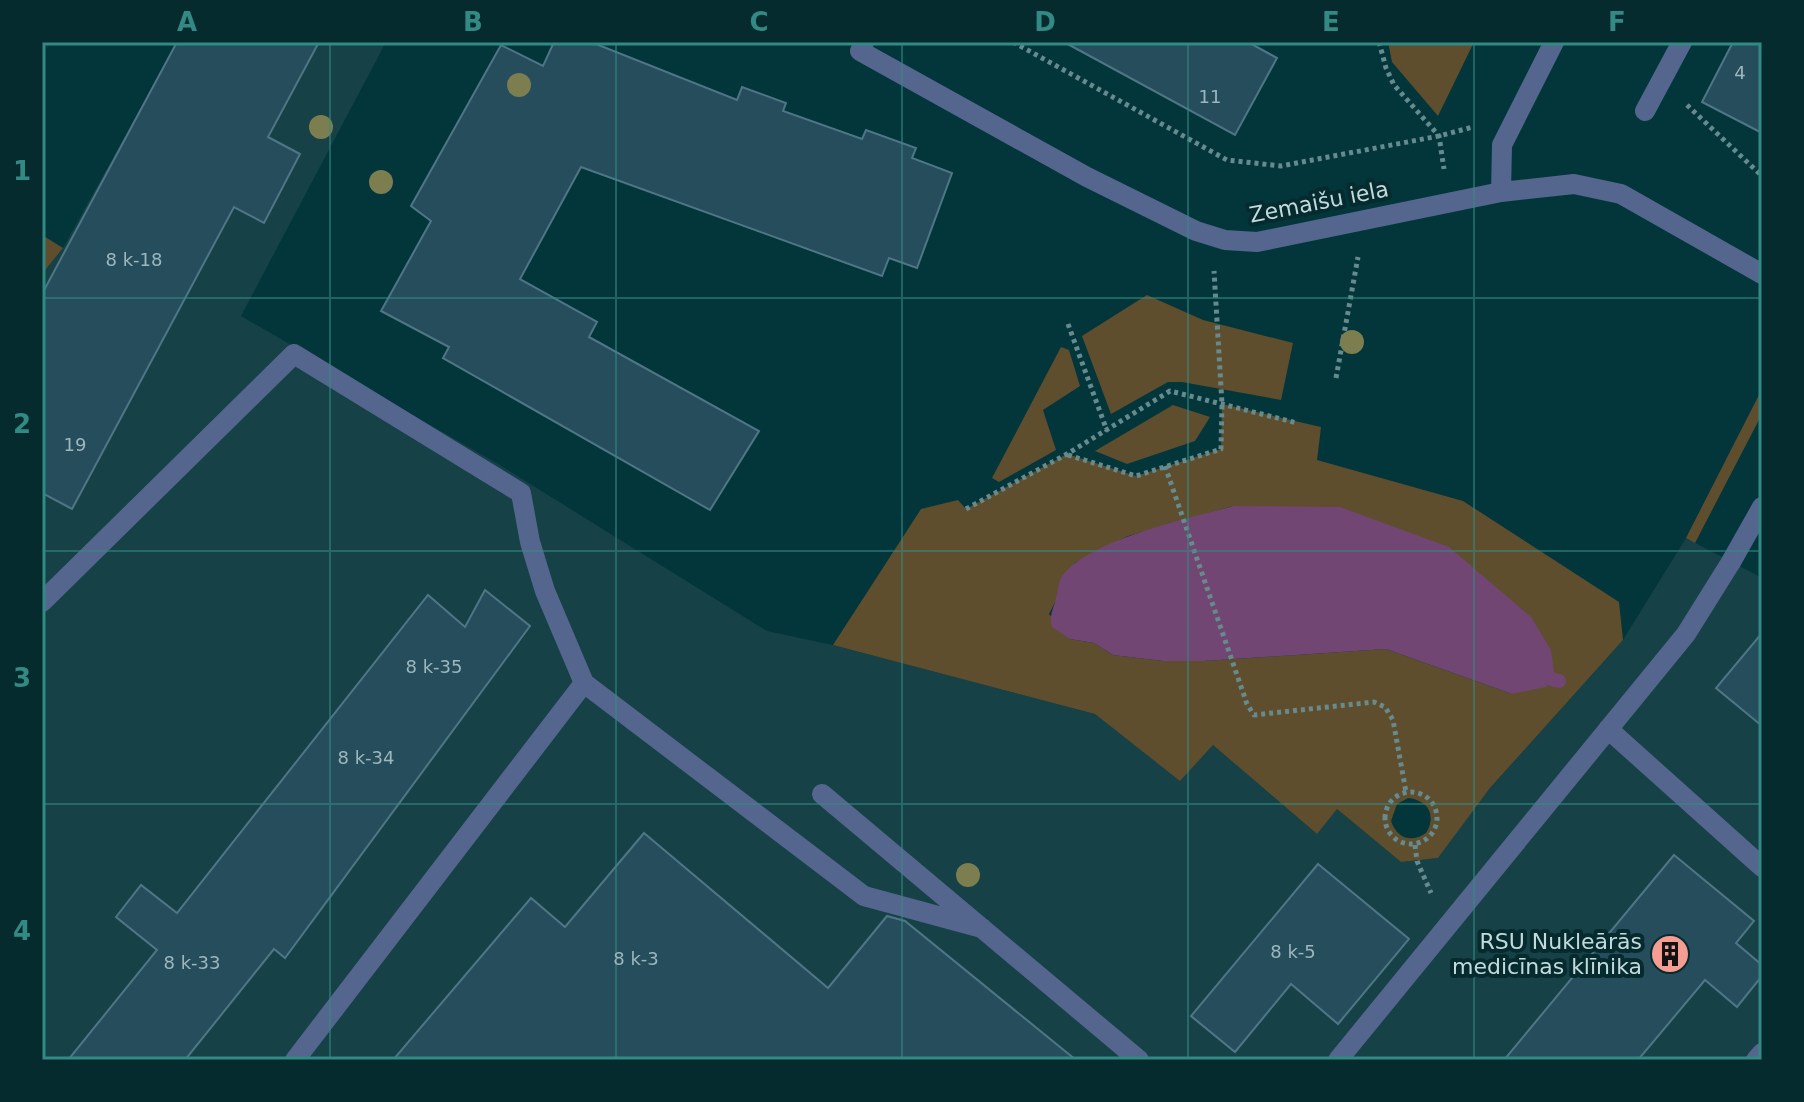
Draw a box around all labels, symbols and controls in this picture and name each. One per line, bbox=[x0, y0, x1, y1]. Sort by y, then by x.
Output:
text: A bbox=[177, 7, 197, 37]
text: B bbox=[463, 7, 483, 37]
text: C bbox=[749, 7, 769, 37]
text: D bbox=[1034, 7, 1056, 37]
text: E bbox=[1322, 7, 1340, 37]
text: F bbox=[1608, 7, 1626, 37]
house number: 4 bbox=[1734, 62, 1746, 83]
house number: 11 bbox=[1199, 86, 1221, 107]
text: 1 bbox=[13, 156, 31, 186]
street label: Zemaišu iela bbox=[1247, 176, 1391, 228]
house number: 8 k-18 bbox=[106, 249, 163, 270]
text: 2 bbox=[13, 409, 31, 439]
house number: 19 bbox=[64, 434, 86, 455]
house number: 8 k-35 bbox=[406, 656, 463, 677]
text: 3 bbox=[13, 663, 31, 693]
house number: 8 k-34 bbox=[338, 747, 395, 768]
text: 4 bbox=[13, 916, 31, 946]
place label: RSU Nukleārās medicīnas klīnika bbox=[1452, 929, 1642, 979]
building icon: RSU Nukleārās medicīnas klīnika bbox=[1649, 933, 1691, 975]
house number: 8 k-5 bbox=[1270, 941, 1316, 962]
house number: 8 k-3 bbox=[613, 948, 659, 969]
house number: 8 k-33 bbox=[164, 952, 221, 973]

